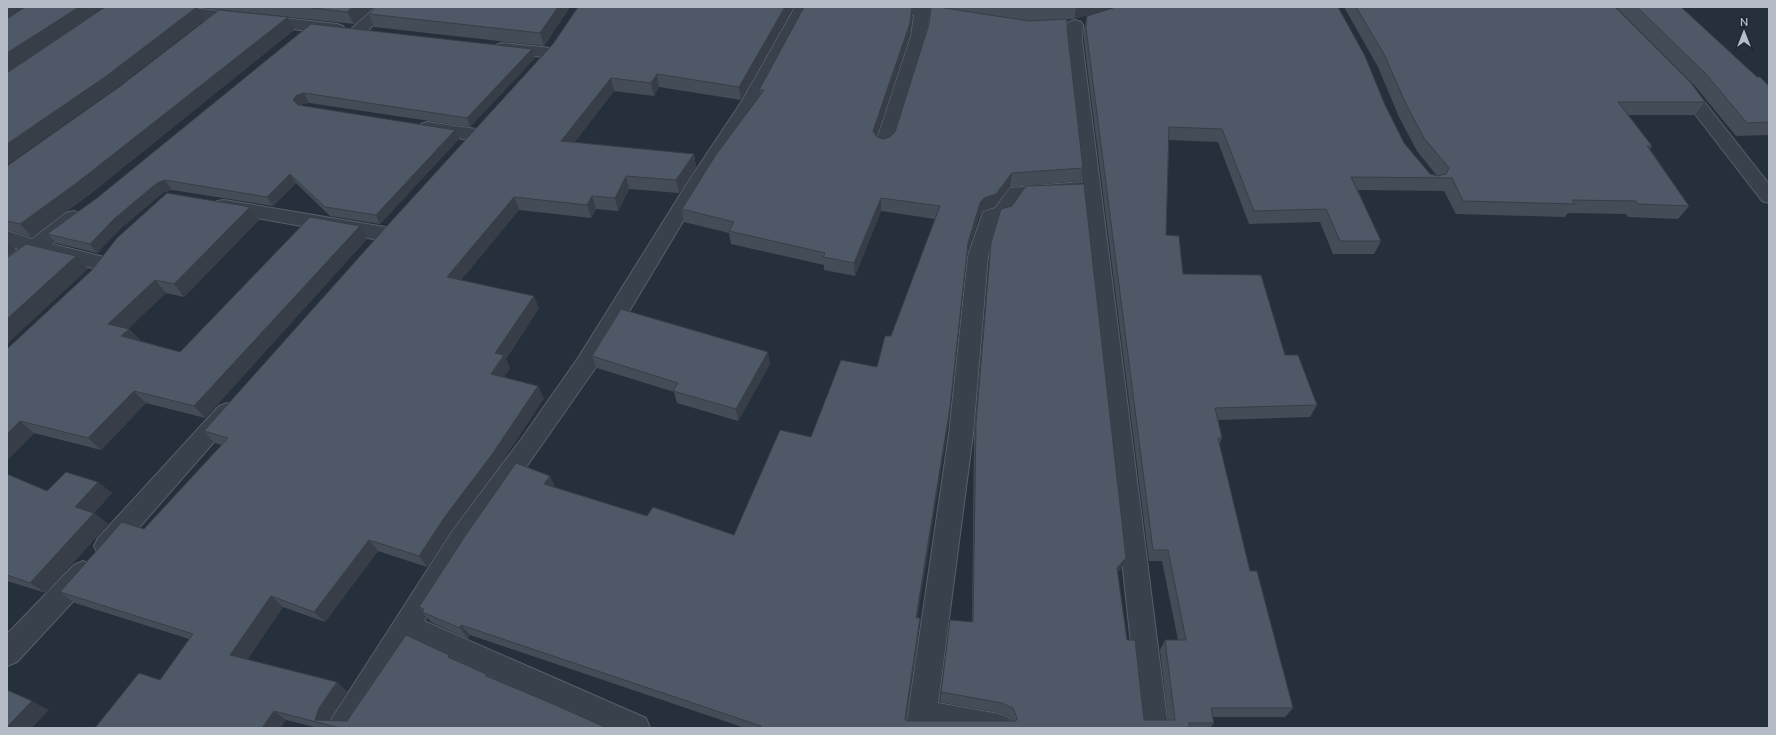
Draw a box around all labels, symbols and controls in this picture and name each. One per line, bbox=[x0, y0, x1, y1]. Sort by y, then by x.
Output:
north arrow bbox=[1724, 12, 1764, 52]
text: N bbox=[1740, 15, 1748, 30]

